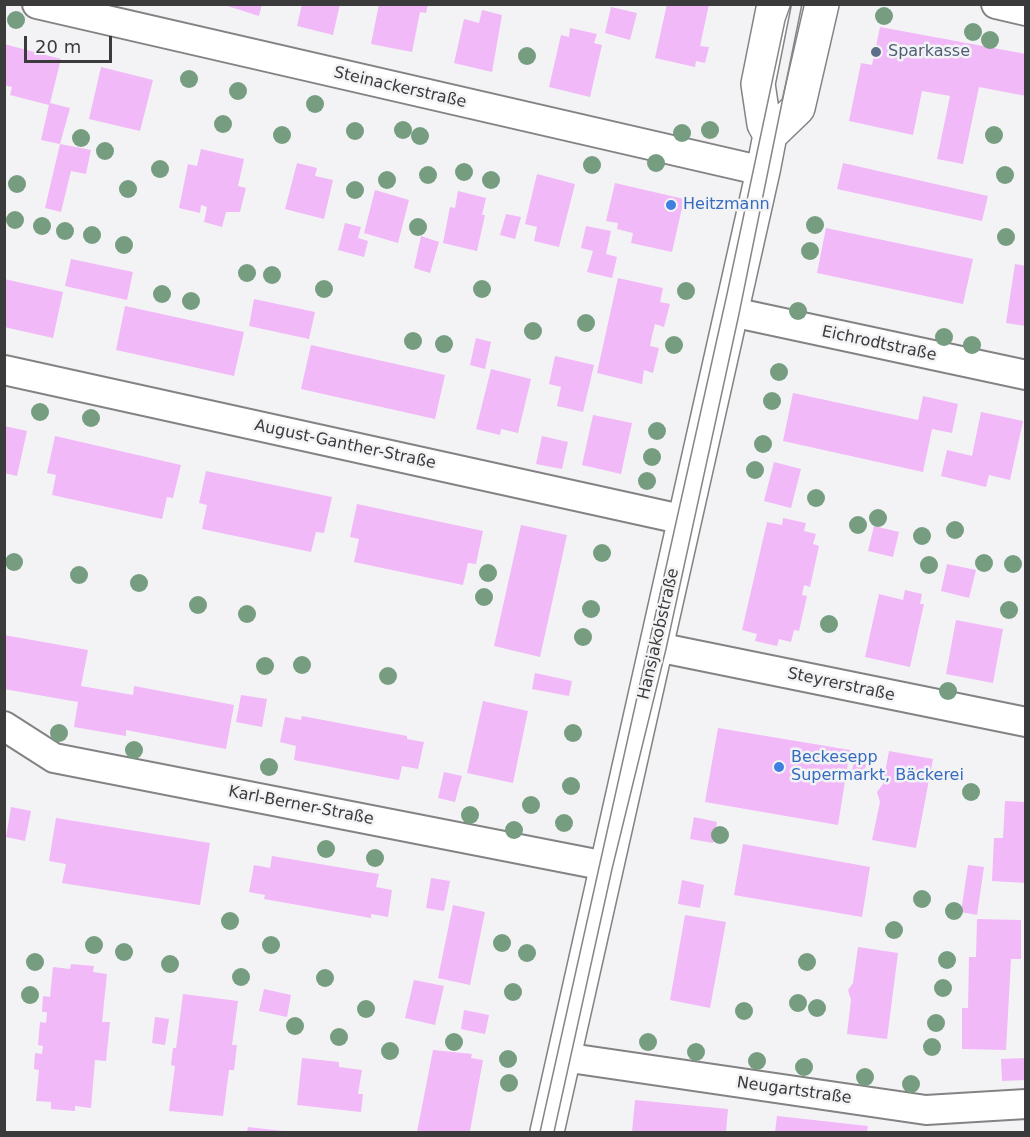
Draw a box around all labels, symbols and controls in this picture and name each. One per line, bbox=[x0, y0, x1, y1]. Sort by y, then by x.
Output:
scale bar bbox=[27, 24, 116, 62]
text: 20 m bbox=[35, 36, 81, 57]
place label: Sparkasse bbox=[888, 42, 970, 62]
marker: Sparkasse bbox=[869, 45, 883, 59]
street label: Steinackerstraße bbox=[332, 63, 468, 113]
place label: Heitzmann bbox=[683, 195, 770, 215]
marker: Heitzmann bbox=[664, 198, 678, 212]
street label: Eichrodtstraße bbox=[820, 322, 938, 366]
street label: August-Ganther-Straße bbox=[253, 416, 437, 474]
street label: Hansjakobstraße bbox=[635, 567, 683, 701]
street label: Steyrerstraße bbox=[786, 664, 896, 706]
place label: Beckesepp Supermarkt, Bäckerei bbox=[791, 748, 964, 786]
marker: Beckesepp Supermarkt, Bäckerei bbox=[772, 760, 786, 774]
street label: Karl-Berner-Straße bbox=[227, 783, 375, 829]
street label: Neugartstraße bbox=[735, 1073, 853, 1109]

